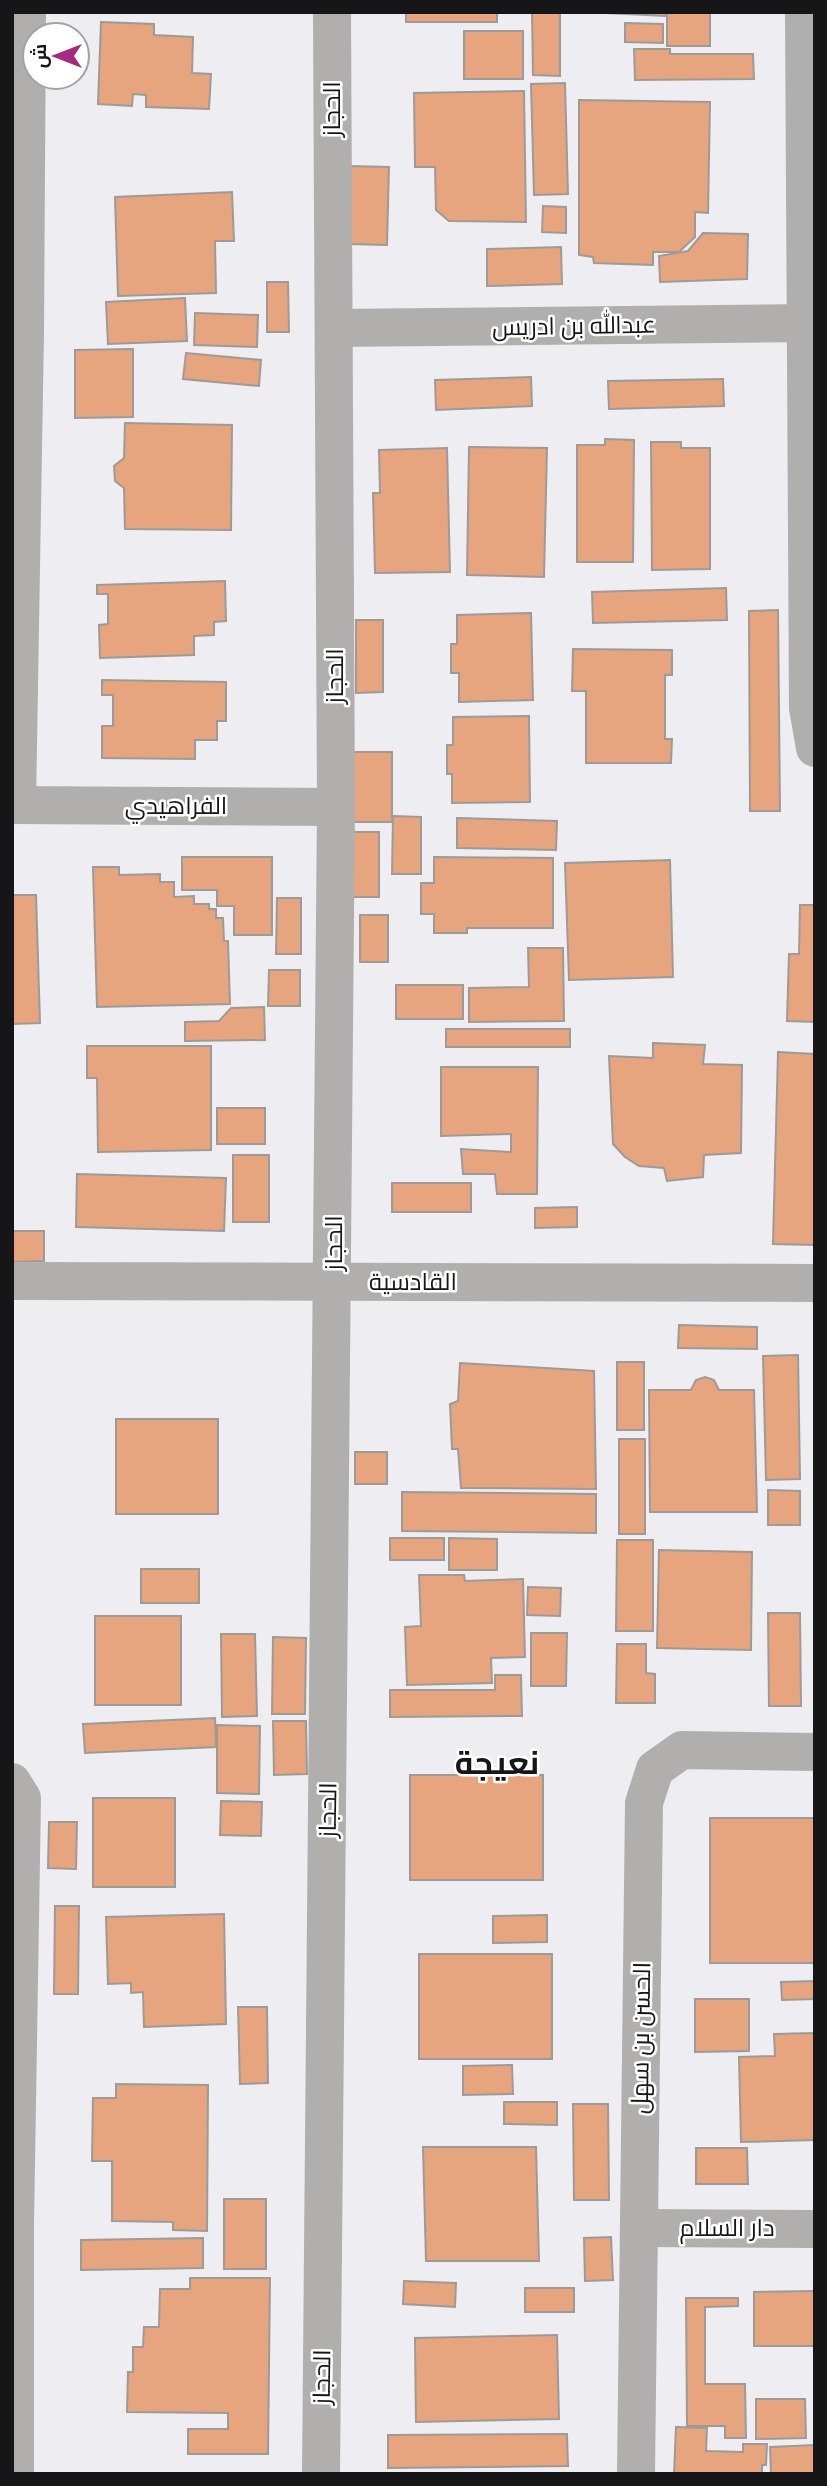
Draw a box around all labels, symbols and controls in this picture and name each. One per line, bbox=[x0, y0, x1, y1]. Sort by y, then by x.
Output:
north arrow bbox=[21, 21, 91, 91]
text: ش bbox=[25, 44, 51, 68]
street label: الحجاز bbox=[314, 81, 346, 139]
street label: عبدالله بن ادريس bbox=[492, 307, 656, 341]
street label: الحجاز bbox=[317, 648, 349, 706]
street label: الفراهيدي bbox=[125, 788, 227, 824]
street label: الحجاز bbox=[316, 1215, 348, 1273]
street label: القادسية bbox=[369, 1264, 457, 1296]
district label: نعيجة bbox=[455, 1739, 539, 1782]
street label: الحجاز bbox=[309, 1782, 342, 1840]
street label: الحسن بن سهل bbox=[622, 1962, 656, 2114]
street label: دار السلام bbox=[679, 2210, 775, 2244]
street label: الحجاز bbox=[303, 2349, 336, 2407]

